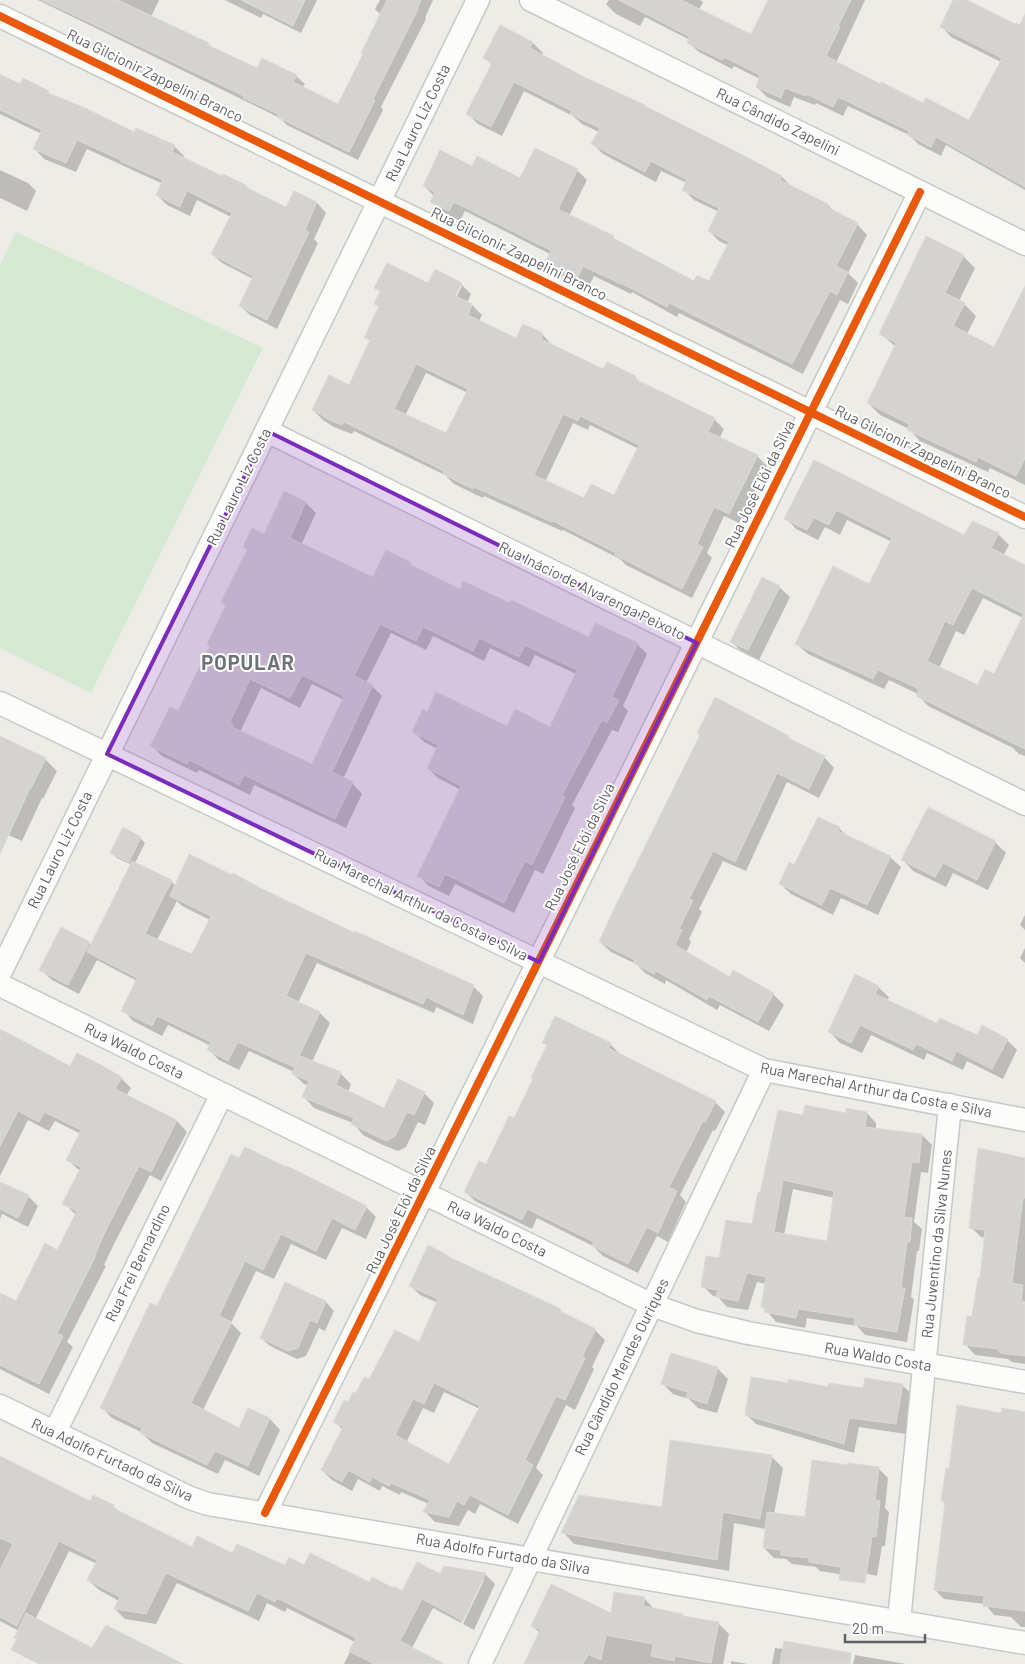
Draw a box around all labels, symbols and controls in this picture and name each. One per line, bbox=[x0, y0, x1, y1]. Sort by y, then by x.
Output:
street label: Rua Gilcionir Zappelini Branco bbox=[65, 25, 246, 126]
street label: Rua Lauro Liz Costa bbox=[381, 61, 453, 184]
street label: Rua Cândido Zapelini bbox=[714, 83, 843, 159]
street label: Rua Gilcionir Zappelini Branco bbox=[429, 203, 610, 304]
street label: Rua Gilcionir Zappelini Branco bbox=[833, 401, 1014, 502]
street label: Rua José Elói da Silva bbox=[720, 417, 798, 550]
street label: Rua Lauro Liz Costa bbox=[202, 425, 274, 548]
street label: Rua Inácio de Alvarenga Peixoto bbox=[496, 537, 689, 643]
district label: POPULAR bbox=[201, 650, 295, 674]
street label: Rua José Elói da Silva bbox=[540, 780, 618, 913]
street label: Rua Lauro Liz Costa bbox=[23, 788, 95, 911]
street label: Rua Marechal Arthur da Costa e Silva bbox=[312, 844, 531, 964]
street label: Rua Waldo Costa bbox=[82, 1018, 187, 1082]
street label: Rua Marechal Arthur da Costa e Silva bbox=[759, 1058, 994, 1120]
street label: Rua José Elói da Silva bbox=[361, 1143, 439, 1276]
street label: Rua Juventino da Silva Nunes bbox=[917, 1149, 955, 1339]
street label: Rua Waldo Costa bbox=[445, 1196, 550, 1260]
street label: Rua Frei Bernardino bbox=[101, 1201, 173, 1324]
street label: Rua Cândido Mendes Ouriques bbox=[570, 1275, 672, 1458]
street label: Rua Waldo Costa bbox=[823, 1338, 933, 1374]
street label: Rua Adolfo Furtado da Silva bbox=[29, 1414, 196, 1505]
street label: Rua Adolfo Furtado da Silva bbox=[415, 1529, 592, 1577]
scale bar bbox=[845, 1612, 925, 1644]
text: 20 m bbox=[852, 1619, 884, 1637]

